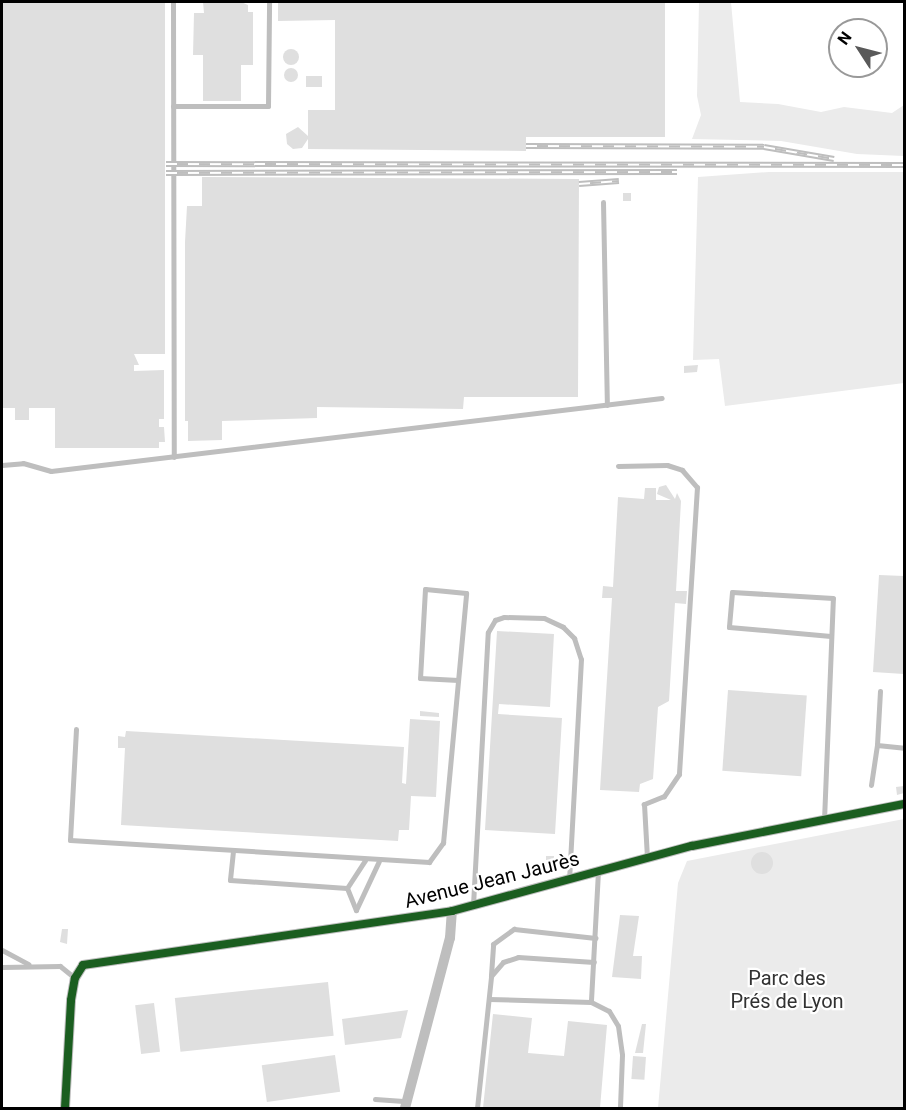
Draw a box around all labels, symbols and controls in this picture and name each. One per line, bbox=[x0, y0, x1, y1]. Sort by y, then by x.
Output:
north arrow bbox=[828, 18, 888, 78]
text: N bbox=[834, 28, 856, 48]
street label: Avenue Jean Jaurès bbox=[402, 847, 582, 913]
park label: Parc des Prés de Lyon bbox=[730, 966, 844, 1013]

